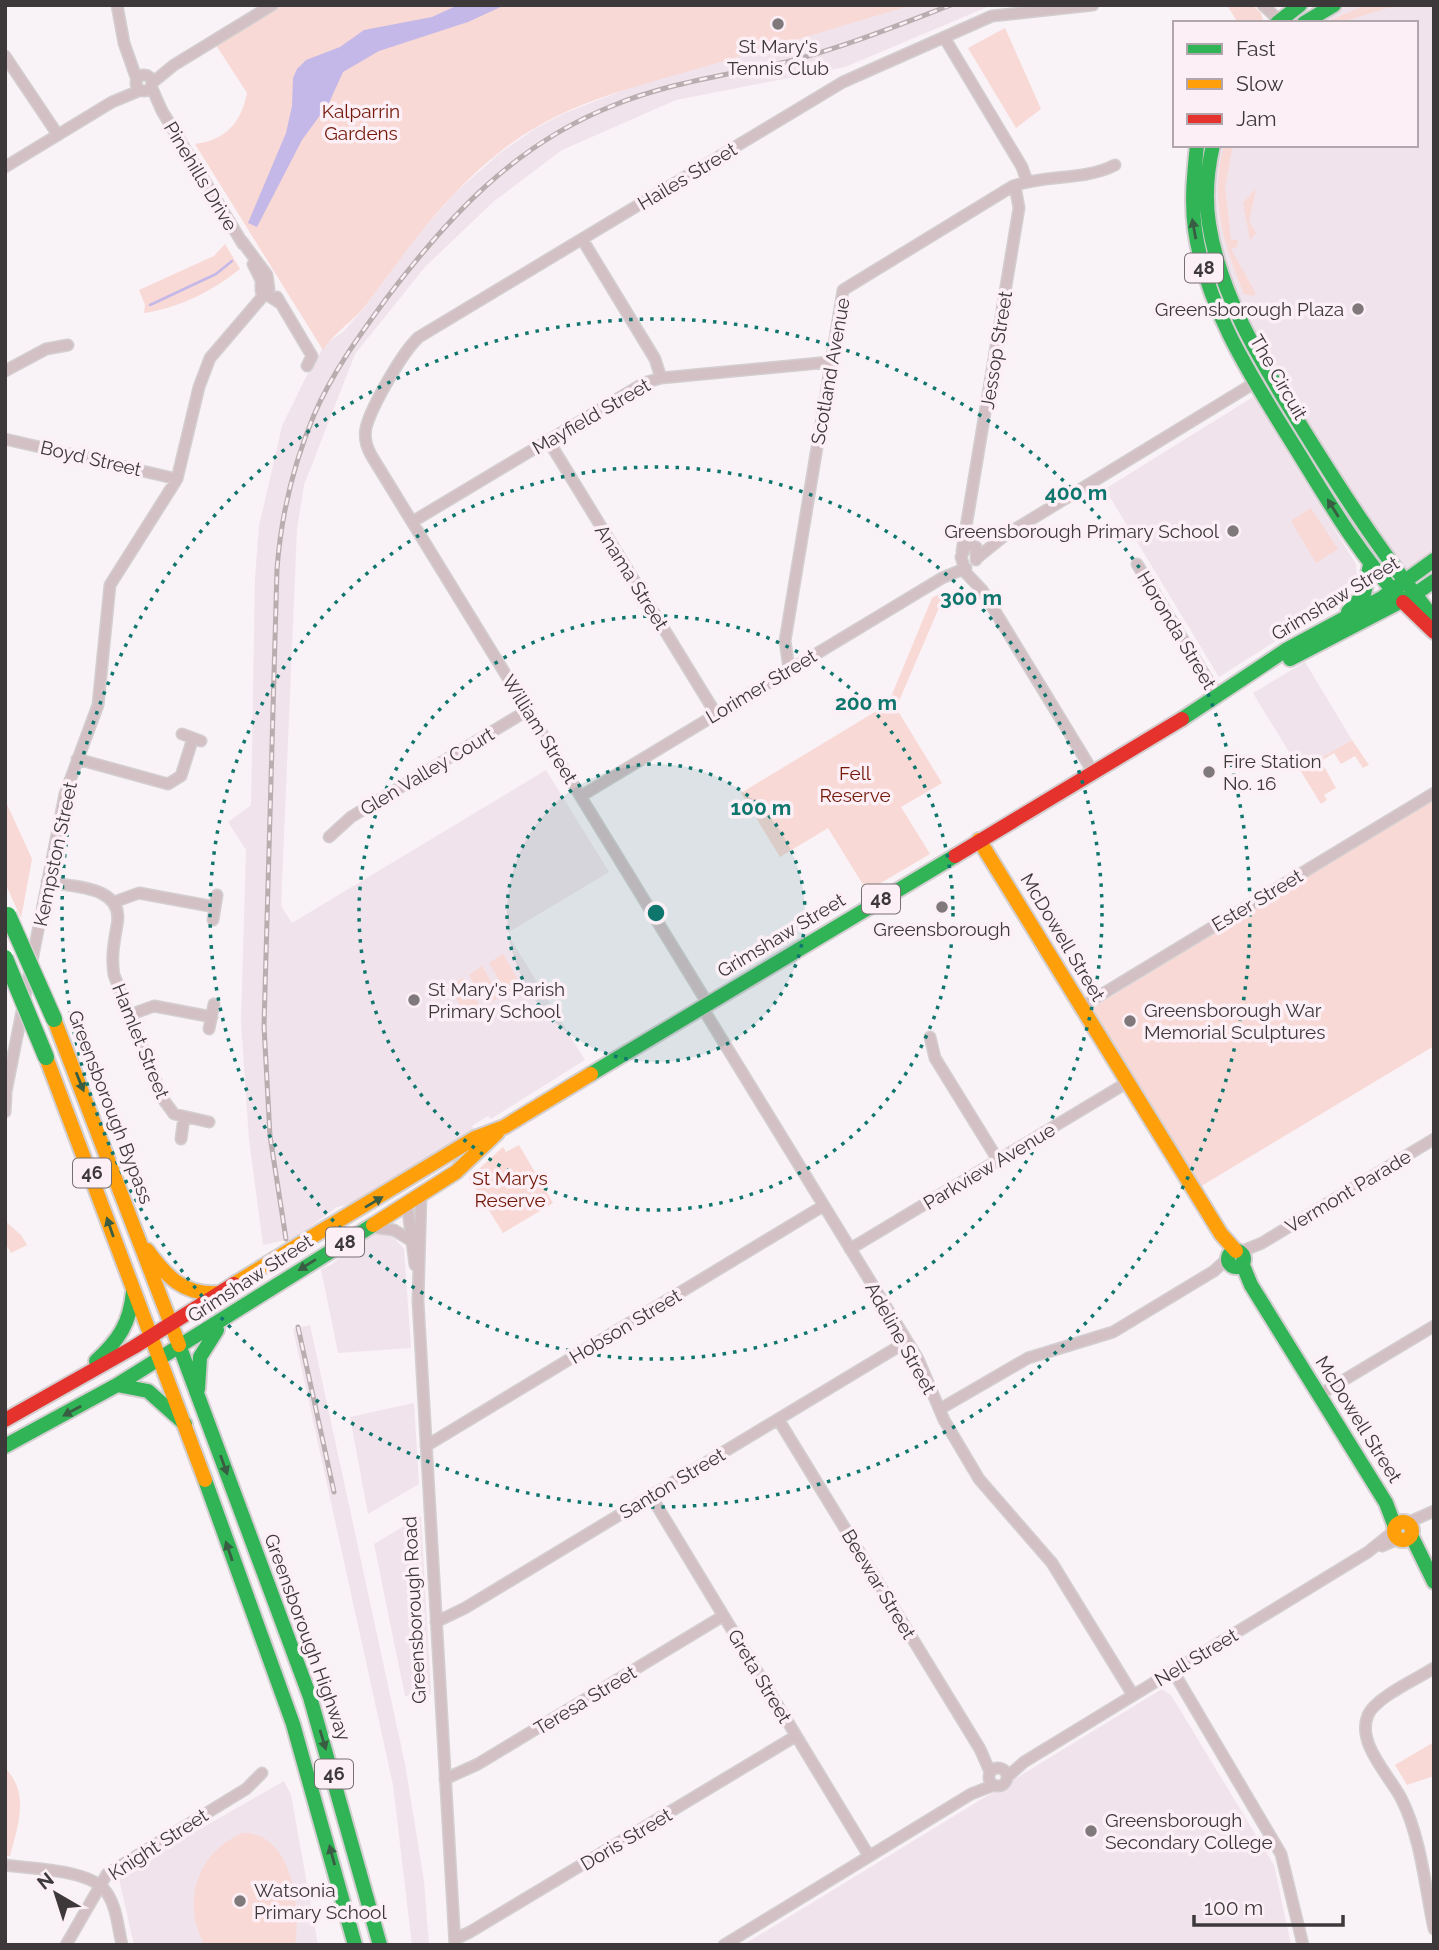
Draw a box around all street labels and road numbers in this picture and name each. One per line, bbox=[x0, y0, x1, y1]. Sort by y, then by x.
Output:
street label: Pinehills Drive bbox=[160, 118, 242, 234]
street label: Hailes Street bbox=[634, 138, 741, 214]
road number: 48 bbox=[1185, 254, 1223, 282]
street label: Jessop Street bbox=[976, 289, 1016, 411]
street label: Scotland Avenue bbox=[806, 296, 854, 446]
street label: The Circuit bbox=[1246, 331, 1312, 424]
street label: Mayfield Street bbox=[528, 373, 654, 459]
street label: Boyd Street bbox=[38, 436, 144, 480]
street label: Anama Street bbox=[591, 520, 673, 634]
street label: Grimshaw Street bbox=[1267, 551, 1403, 645]
street label: Horonda Street bbox=[1133, 567, 1221, 693]
street label: Lorimer Street bbox=[702, 644, 821, 728]
street label: William Street bbox=[498, 671, 582, 788]
street label: Glen Valley Court bbox=[356, 722, 498, 820]
street label: Kempston Street bbox=[29, 779, 81, 928]
street label: Ester Street bbox=[1208, 864, 1307, 936]
street label: McDowell Street bbox=[1016, 869, 1110, 1005]
road number: 48 bbox=[862, 884, 900, 914]
street label: Grimshaw Street bbox=[713, 888, 849, 982]
street label: Hamlet Street bbox=[108, 980, 174, 1102]
street label: Greensborough Bypass bbox=[64, 1007, 158, 1207]
street label: Parkview Avenue bbox=[919, 1118, 1059, 1214]
street label: Vermont Parade bbox=[1281, 1145, 1415, 1237]
road number: 46 bbox=[73, 1158, 111, 1188]
road number: 48 bbox=[326, 1227, 364, 1256]
street label: Grimshaw Street bbox=[183, 1229, 317, 1327]
street label: Adeline Street bbox=[861, 1278, 941, 1398]
street label: Hobson Street bbox=[565, 1284, 685, 1368]
street label: McDowell Street bbox=[1311, 1352, 1407, 1487]
street label: Santon Street bbox=[615, 1443, 729, 1523]
street label: Greensborough Road bbox=[398, 1516, 430, 1704]
street label: Beewar Street bbox=[838, 1525, 921, 1643]
street label: Greensborough Highway bbox=[260, 1531, 356, 1743]
street label: Nell Street bbox=[1150, 1623, 1242, 1690]
street label: Greta Street bbox=[723, 1625, 797, 1727]
street label: Teresa Street bbox=[530, 1661, 641, 1739]
road number: 46 bbox=[315, 1759, 353, 1788]
street label: Knight Street bbox=[104, 1803, 212, 1884]
street label: Doris Street bbox=[576, 1803, 676, 1875]

